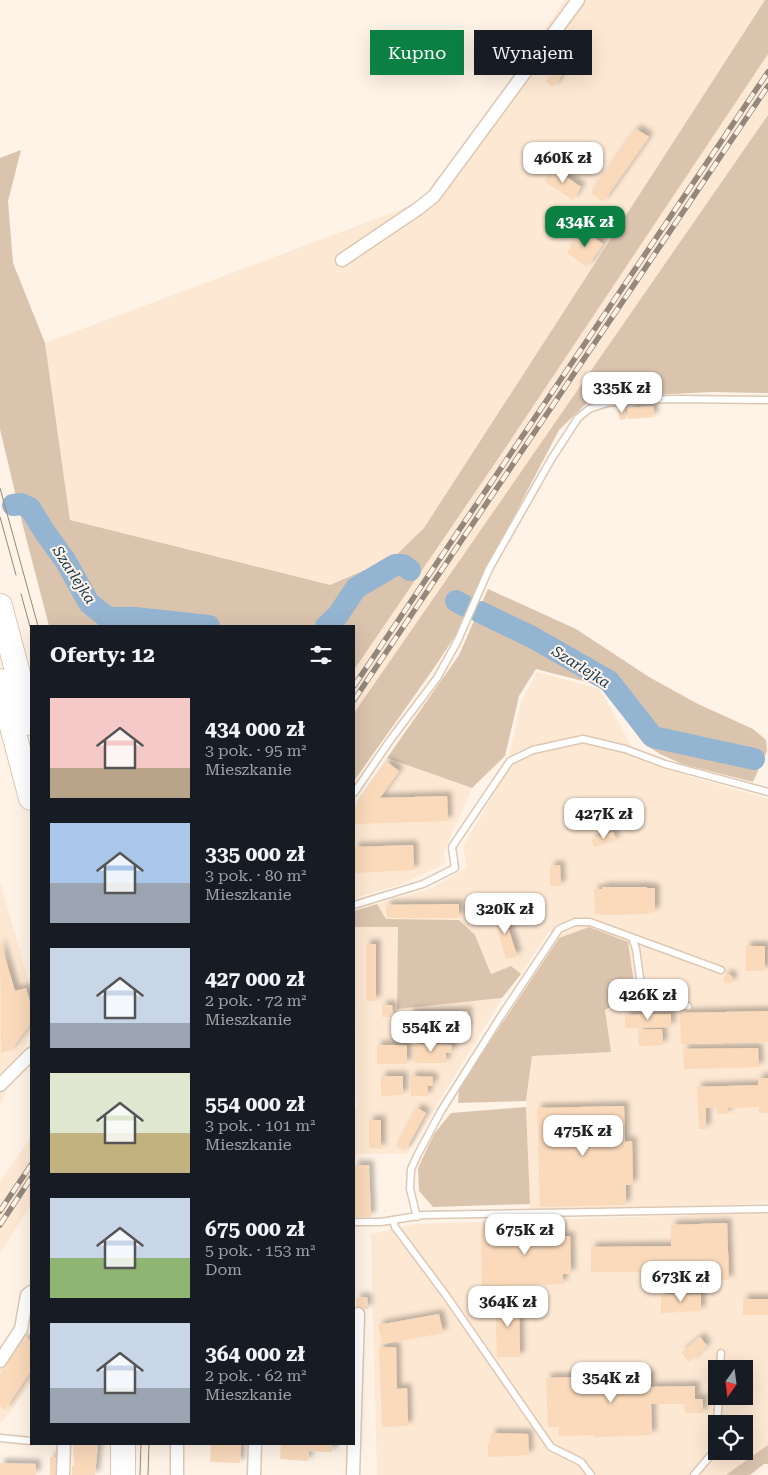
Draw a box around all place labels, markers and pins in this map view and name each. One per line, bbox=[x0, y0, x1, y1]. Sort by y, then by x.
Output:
pin: 460K zł bbox=[517, 142, 609, 184]
pin: 434K zł bbox=[539, 206, 631, 248]
pin: 335K zł bbox=[576, 372, 668, 414]
pin: 427K zł bbox=[558, 798, 650, 840]
pin: 320K zł bbox=[459, 892, 551, 935]
pin: 426K zł bbox=[602, 978, 694, 1021]
pin: 554K zł bbox=[385, 1010, 477, 1053]
pin: 475K zł bbox=[537, 1114, 629, 1157]
pin: 675K zł bbox=[479, 1214, 571, 1256]
pin: 673K zł bbox=[635, 1260, 727, 1303]
pin: 364K zł bbox=[462, 1286, 554, 1328]
pin: 354K zł bbox=[565, 1362, 657, 1404]

